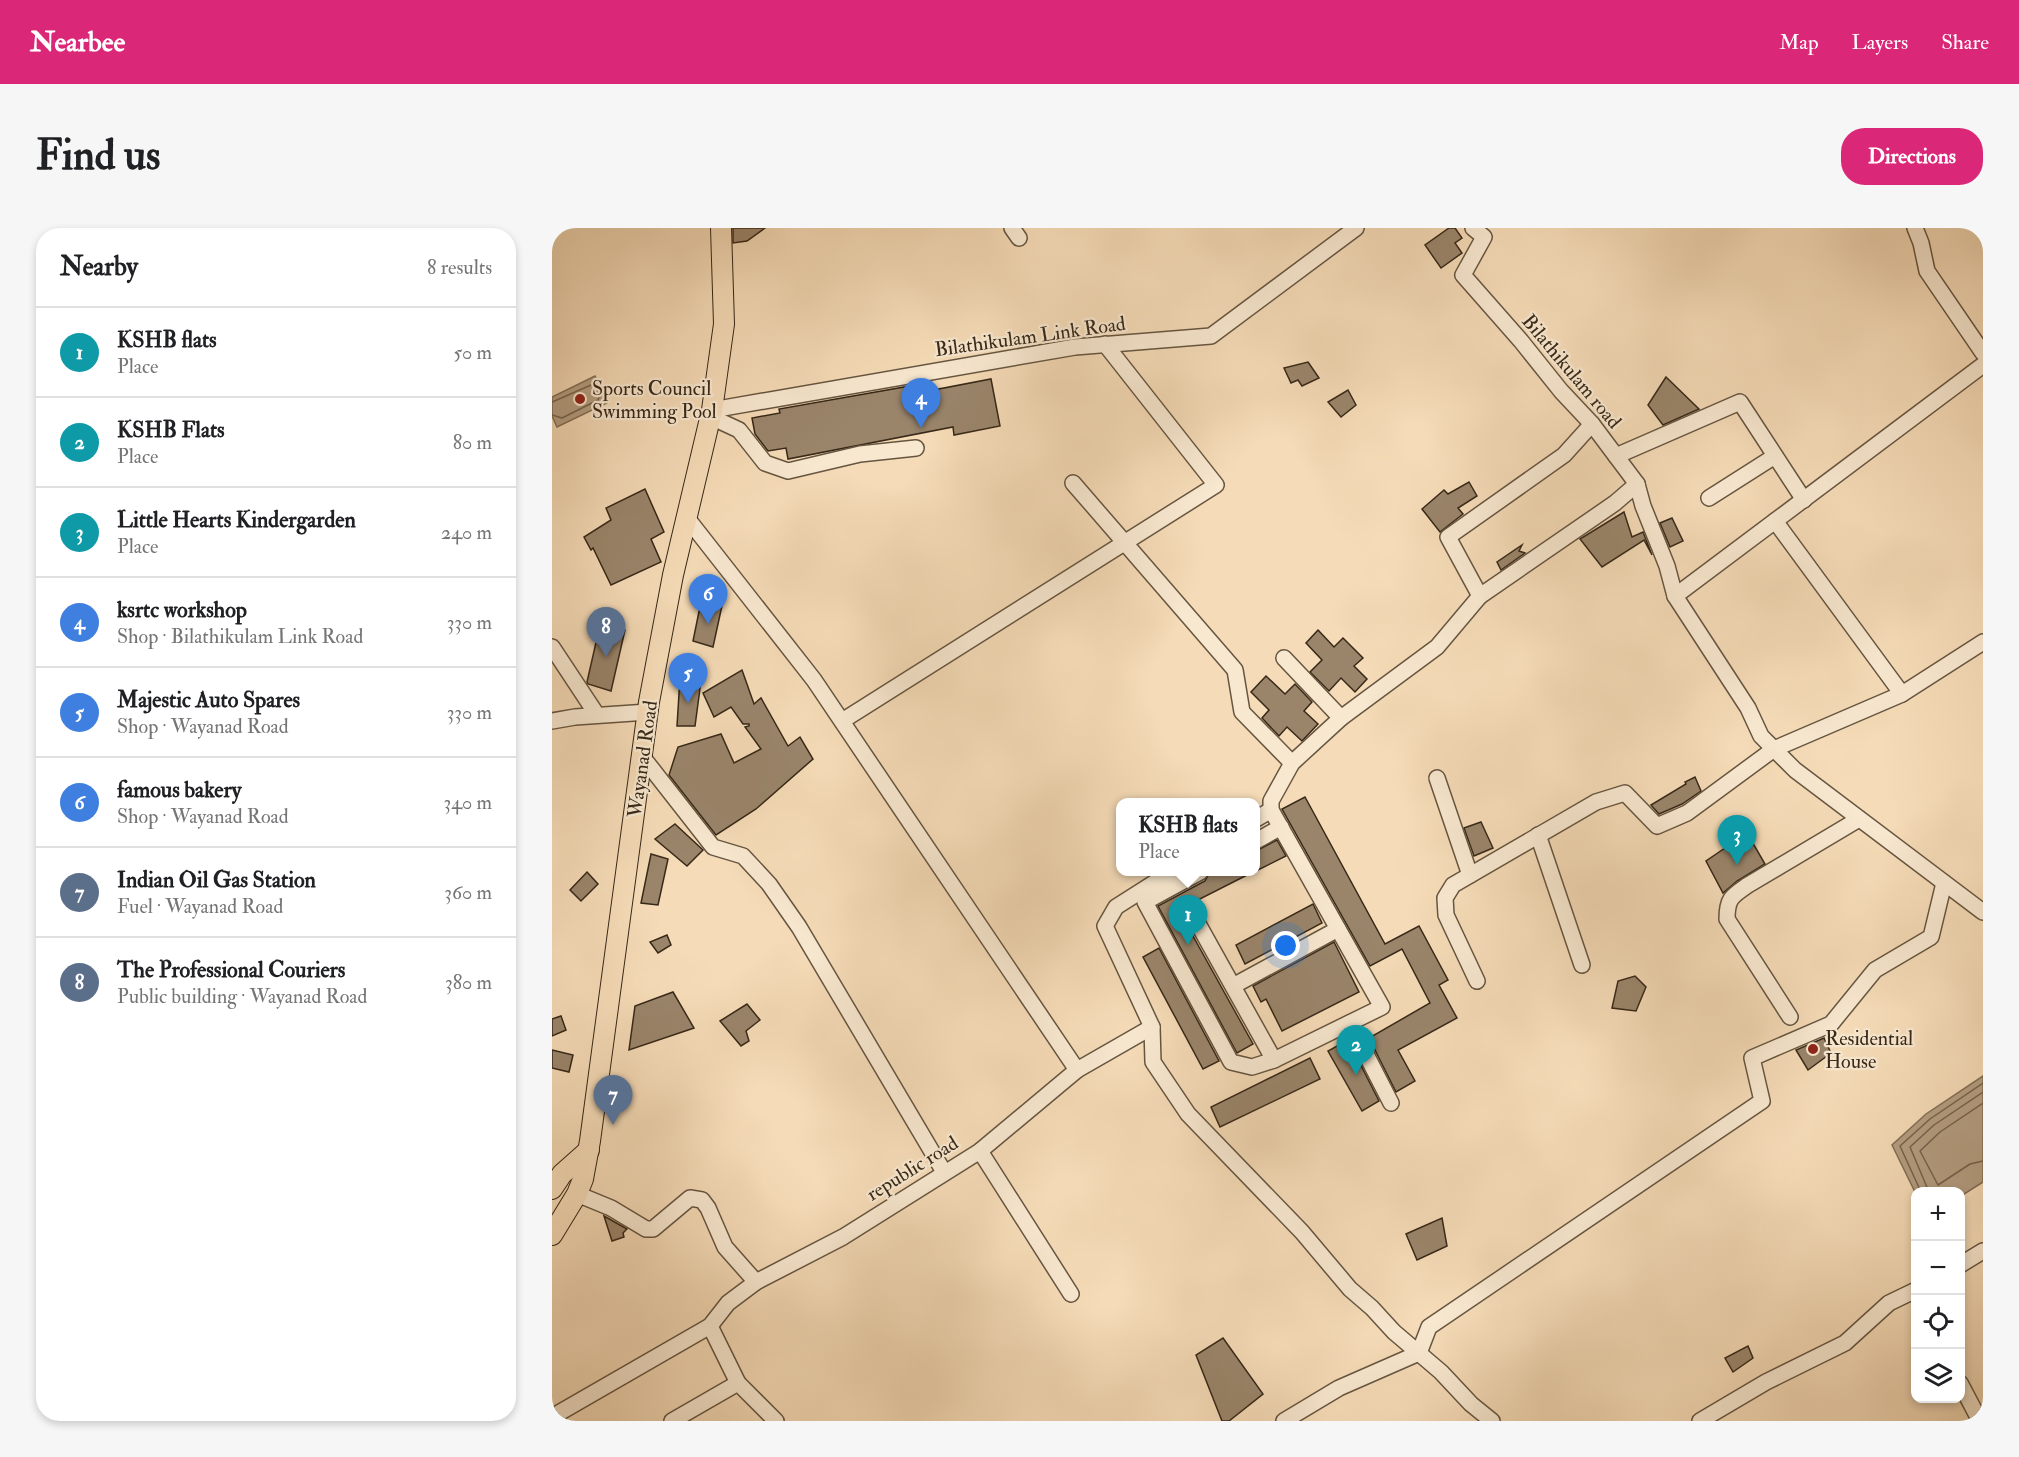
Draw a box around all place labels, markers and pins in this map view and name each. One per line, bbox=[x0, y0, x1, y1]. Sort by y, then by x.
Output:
place label: Sports Council Swimming Pool bbox=[592, 376, 717, 424]
pin: 4 bbox=[902, 378, 940, 428]
marker: Sports Council Swimming Pool bbox=[573, 392, 587, 406]
pin: 6 bbox=[688, 574, 728, 624]
pin: 8 bbox=[586, 608, 626, 657]
pin: 5 bbox=[668, 654, 708, 703]
pin: 3 bbox=[1718, 816, 1756, 865]
pin: 1 bbox=[1168, 896, 1208, 945]
pin: 2 bbox=[1336, 1026, 1376, 1075]
place label: Residential House bbox=[1825, 1026, 1913, 1074]
marker: Residential House bbox=[1806, 1042, 1820, 1056]
pin: 7 bbox=[594, 1076, 632, 1125]

